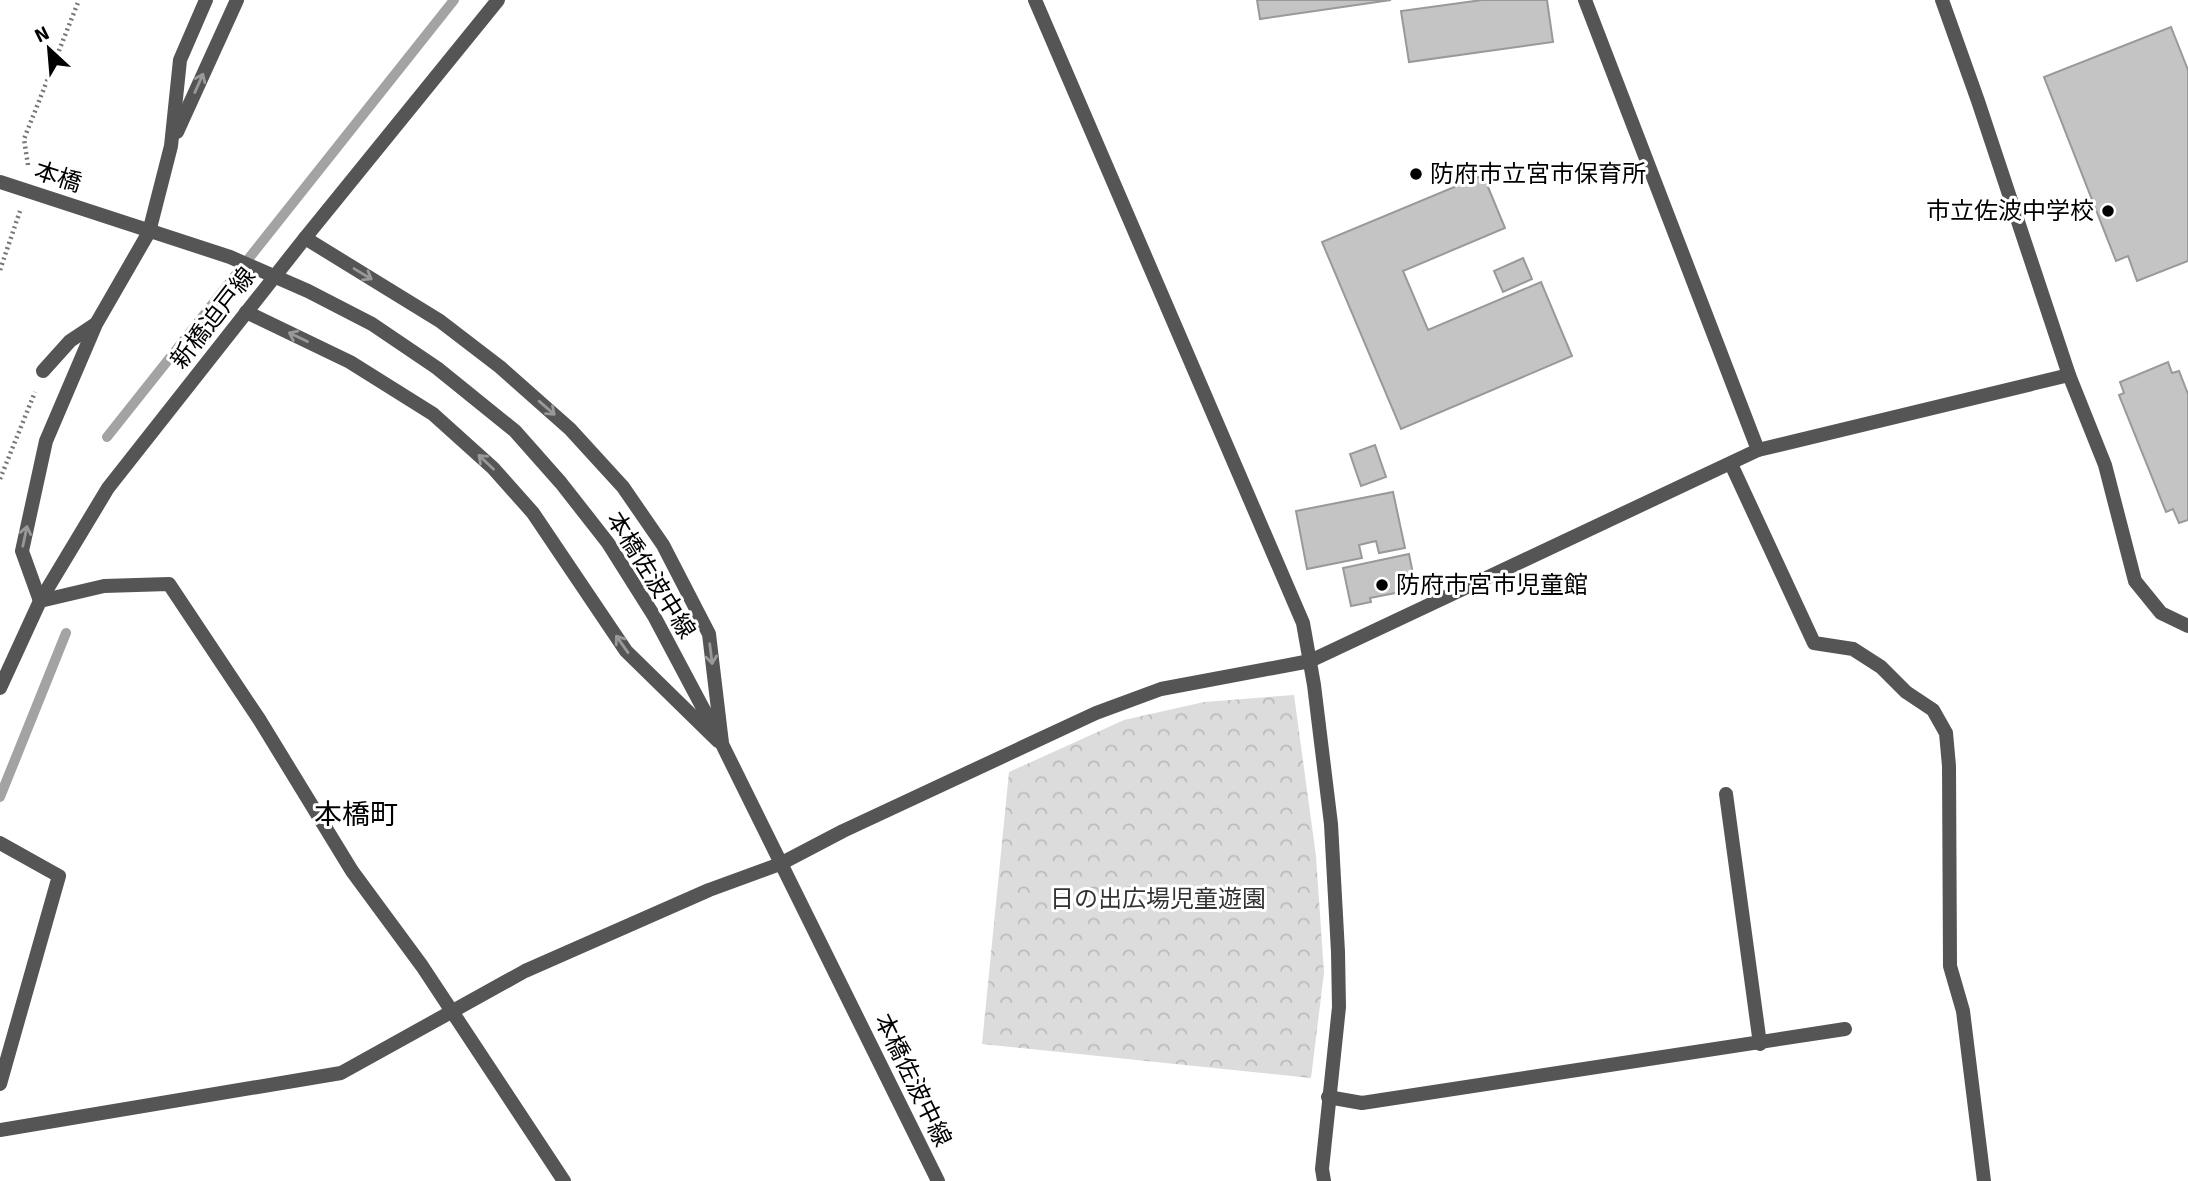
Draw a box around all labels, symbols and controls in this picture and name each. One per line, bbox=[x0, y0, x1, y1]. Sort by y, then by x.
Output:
north arrow bbox=[14, 14, 84, 84]
text: N bbox=[31, 21, 53, 48]
one-way arrow bbox=[193, 73, 206, 94]
street label: 本橋 bbox=[31, 155, 85, 199]
place label: 防府市立宮市保育所 bbox=[1430, 159, 1646, 189]
marker: 防府市立宮市保育所 bbox=[1408, 166, 1424, 182]
place label: 市立佐波中学校 bbox=[1926, 196, 2094, 226]
marker: 市立佐波中学校 bbox=[2100, 203, 2116, 219]
street label: 新橋迫戸線 bbox=[164, 261, 262, 375]
one-way arrow bbox=[353, 267, 373, 281]
one-way arrow bbox=[288, 330, 309, 343]
one-way arrow bbox=[537, 400, 555, 416]
one-way arrow bbox=[477, 454, 495, 470]
street label: 本橋佐波中線 bbox=[600, 506, 702, 644]
one-way arrow bbox=[19, 525, 32, 548]
place label: 防府市宮市児童館 bbox=[1396, 570, 1588, 600]
marker: 防府市宮市児童館 bbox=[1374, 577, 1390, 593]
one-way arrow bbox=[615, 635, 629, 654]
one-way arrow bbox=[705, 643, 718, 665]
district label: 本橋町 bbox=[314, 798, 398, 832]
park label: 日の出広場児童遊園 bbox=[1050, 884, 1266, 914]
street label: 本橋佐波中線 bbox=[868, 1009, 958, 1151]

